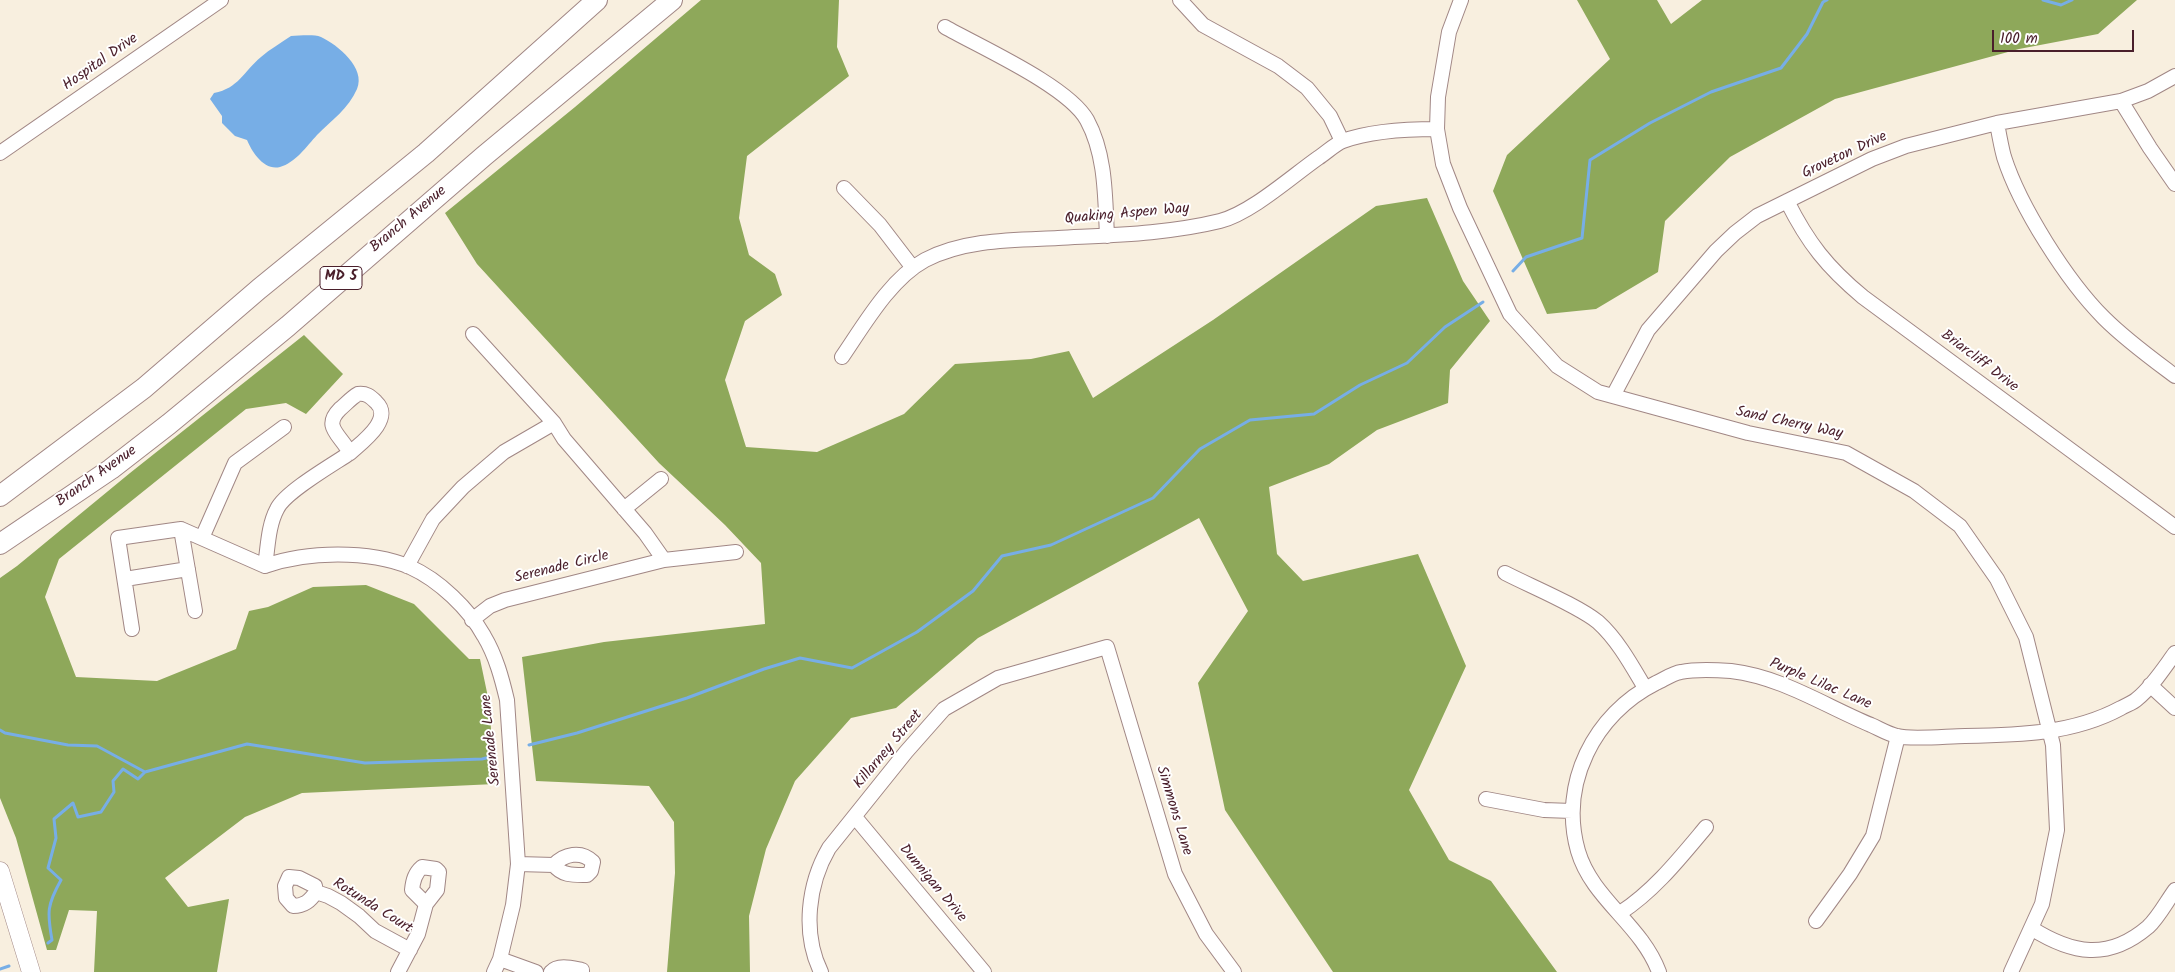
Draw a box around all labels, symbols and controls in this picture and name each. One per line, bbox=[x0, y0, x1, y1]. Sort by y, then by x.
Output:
scale bar bbox=[1995, 20, 2138, 52]
text: 100 m bbox=[2000, 27, 2038, 51]
street label: Hospital Drive bbox=[60, 30, 142, 96]
street label: Groveton Drive bbox=[1800, 128, 1890, 184]
street label: Branch Avenue bbox=[367, 183, 451, 257]
street label: Quaking Aspen Way bbox=[1064, 201, 1190, 229]
road number: MD 5 bbox=[320, 266, 362, 290]
street label: Briarcliff Drive bbox=[1937, 327, 2021, 397]
street label: Sand Cherry Way bbox=[1734, 404, 1844, 444]
street label: Branch Avenue bbox=[53, 443, 141, 511]
street label: Serenade Circle bbox=[513, 548, 611, 588]
street label: Purple Lilac Lane bbox=[1766, 655, 1874, 715]
street label: Serenade Lane bbox=[478, 693, 506, 787]
street label: Killarney Street bbox=[851, 707, 927, 793]
street label: Simmons Lane bbox=[1151, 764, 1195, 858]
street label: Dunnigan Drive bbox=[894, 841, 970, 927]
street label: Rotunda Court bbox=[329, 875, 415, 939]

